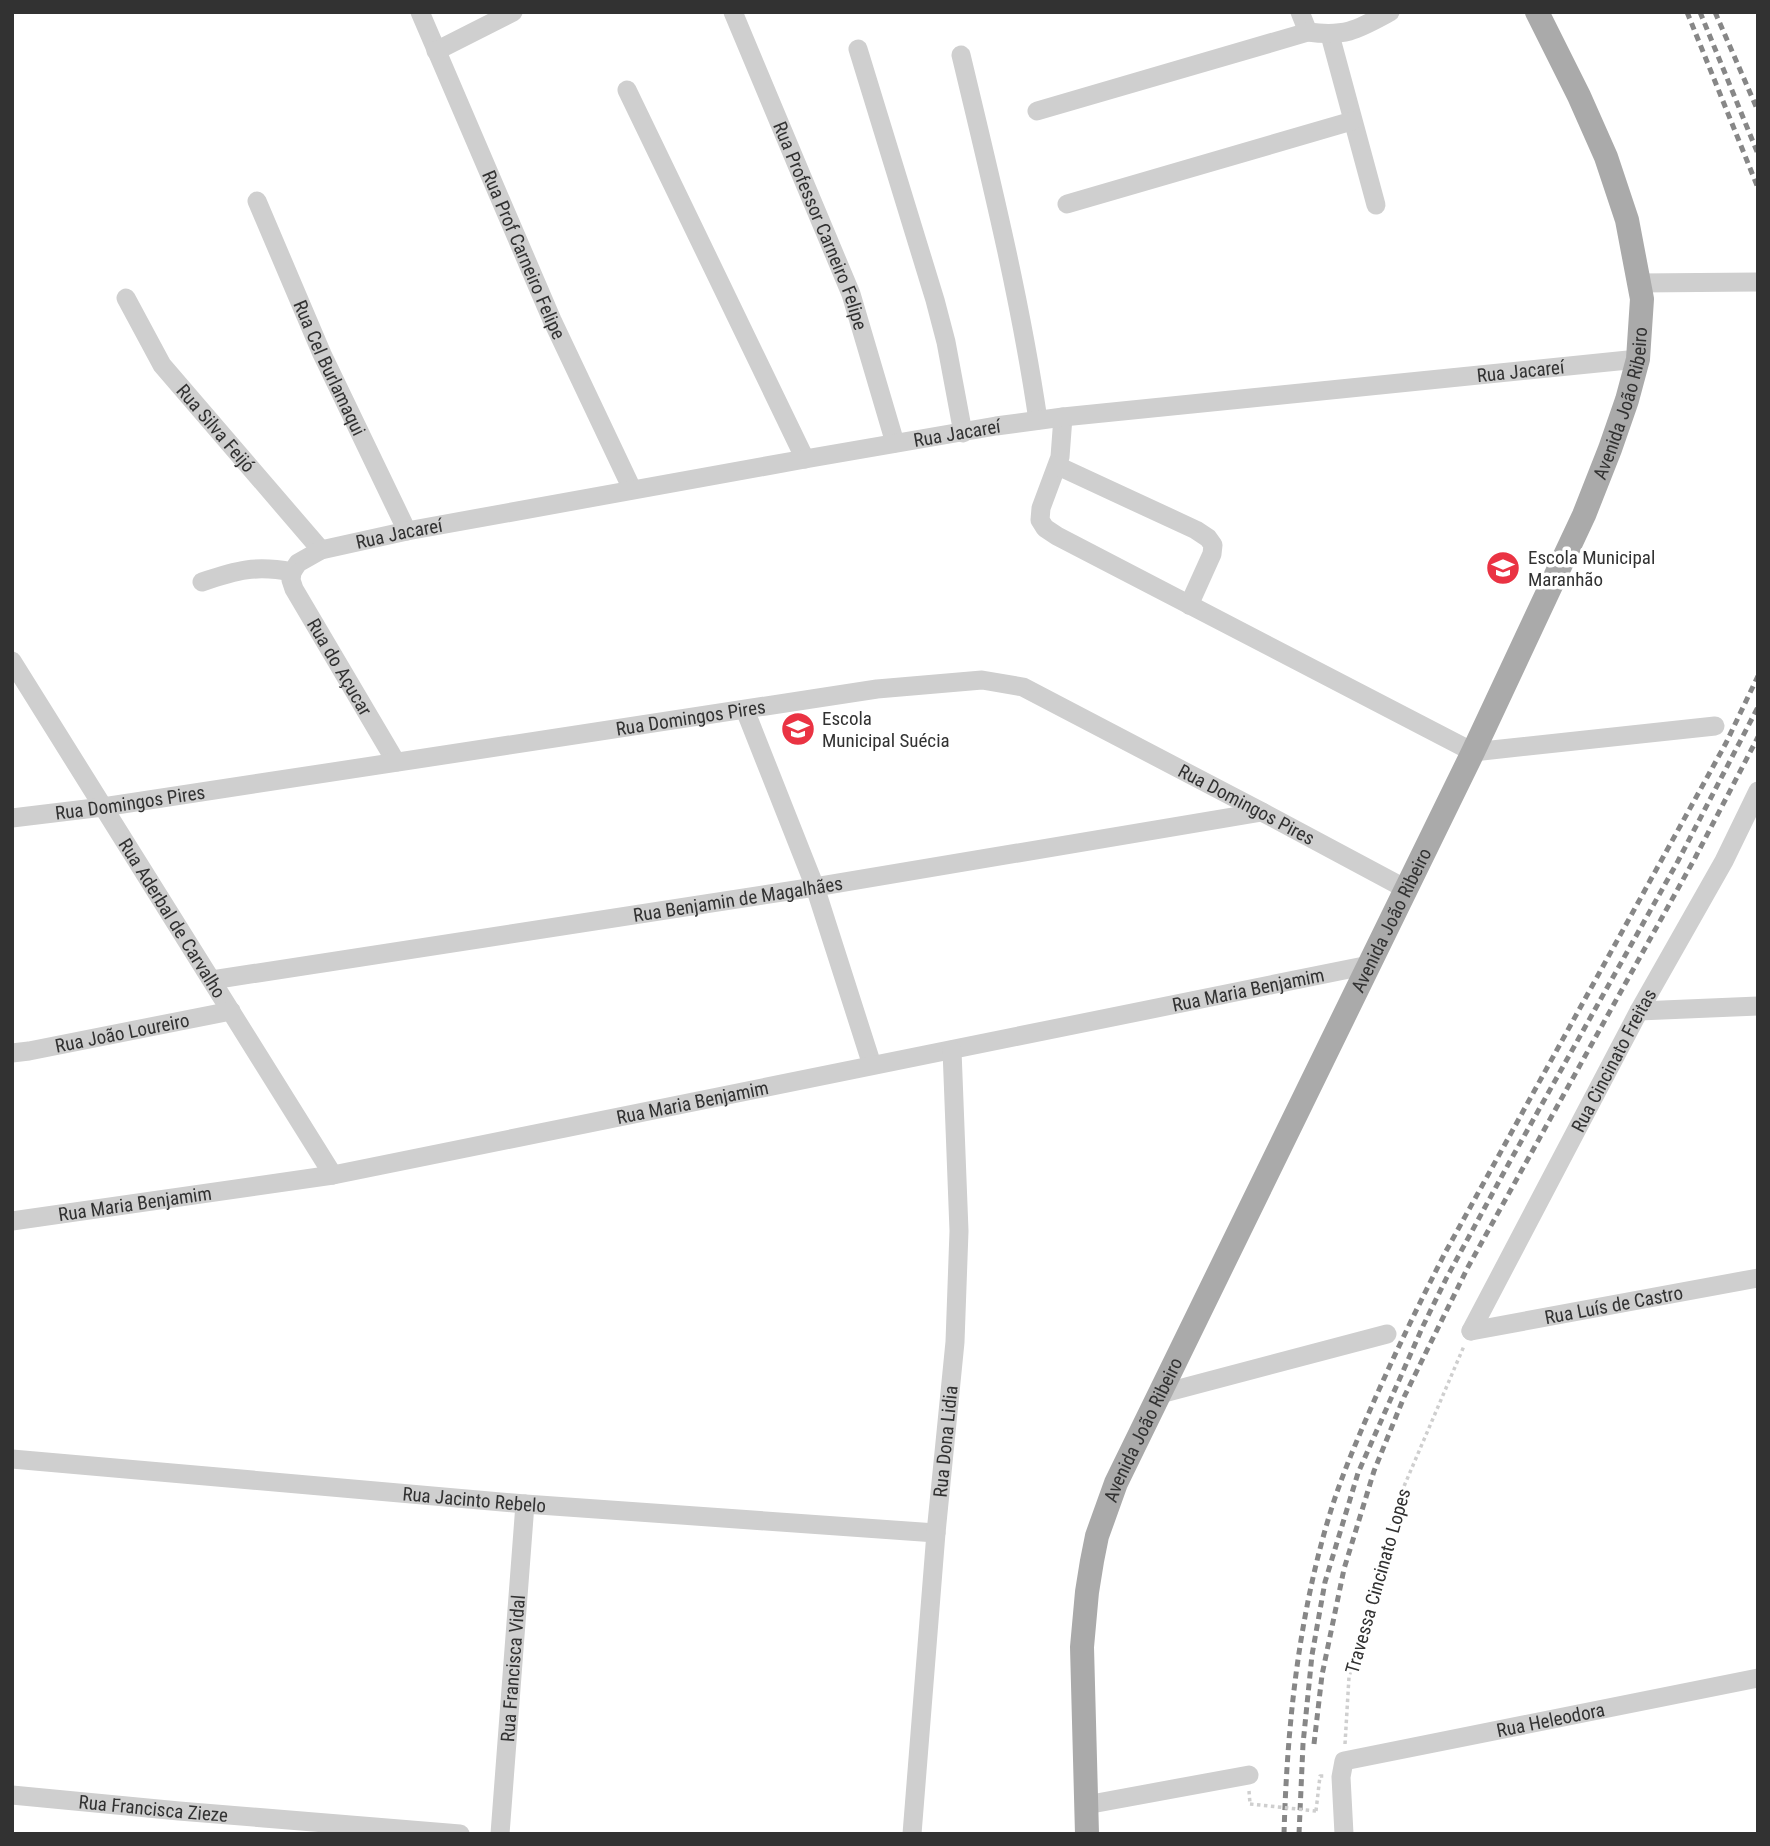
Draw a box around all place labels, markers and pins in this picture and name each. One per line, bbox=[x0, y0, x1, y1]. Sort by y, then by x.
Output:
place label: Escola Municipal Maranhão bbox=[1528, 546, 1655, 591]
school or university icon: Escola Municipal Maranhão bbox=[1484, 549, 1522, 587]
place label: Escola Municipal Suécia bbox=[822, 707, 950, 752]
school or university icon: Escola Municipal Suécia bbox=[779, 710, 817, 748]

